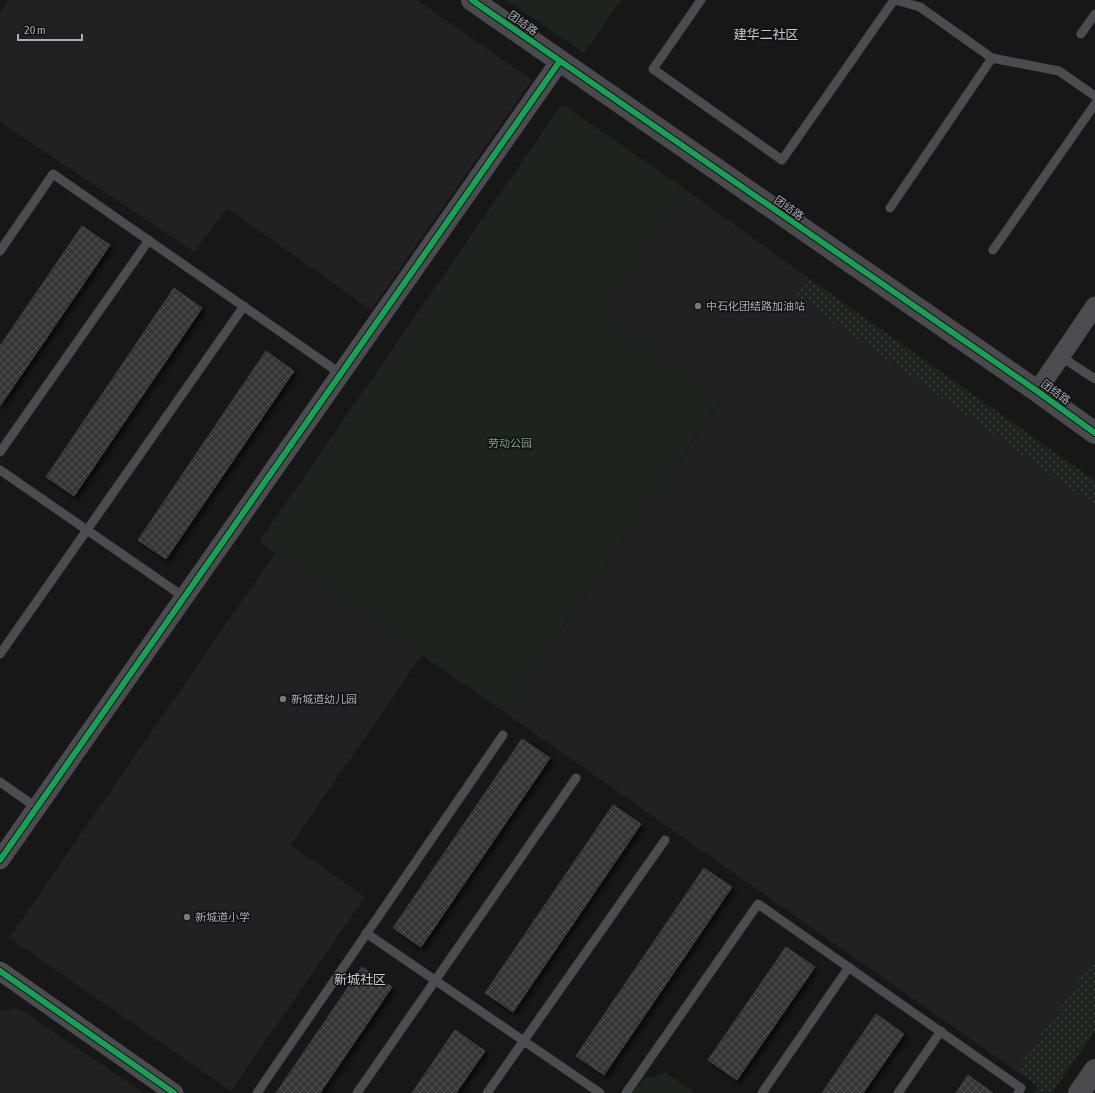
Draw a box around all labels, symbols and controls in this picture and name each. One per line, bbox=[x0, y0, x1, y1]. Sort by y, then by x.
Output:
street label: 团结路 bbox=[506, 9, 540, 37]
scale bar bbox=[18, 16, 82, 42]
text: 20 m bbox=[24, 23, 46, 37]
district label: 建华二社区 bbox=[733, 27, 799, 42]
street label: 团结路 bbox=[772, 194, 806, 222]
place label: 中石化团结路加油站 bbox=[706, 300, 805, 312]
marker: 中石化团结路加油站 bbox=[693, 301, 703, 311]
street label: 团结路 bbox=[1039, 377, 1073, 407]
park label: 劳动公园 bbox=[488, 437, 532, 449]
place label: 新城道幼儿园 bbox=[291, 693, 357, 705]
marker: 新城道幼儿园 bbox=[278, 694, 288, 704]
place label: 新城道小学 bbox=[195, 911, 250, 923]
marker: 新城道小学 bbox=[182, 912, 192, 922]
district label: 新城社区 bbox=[334, 972, 386, 987]

